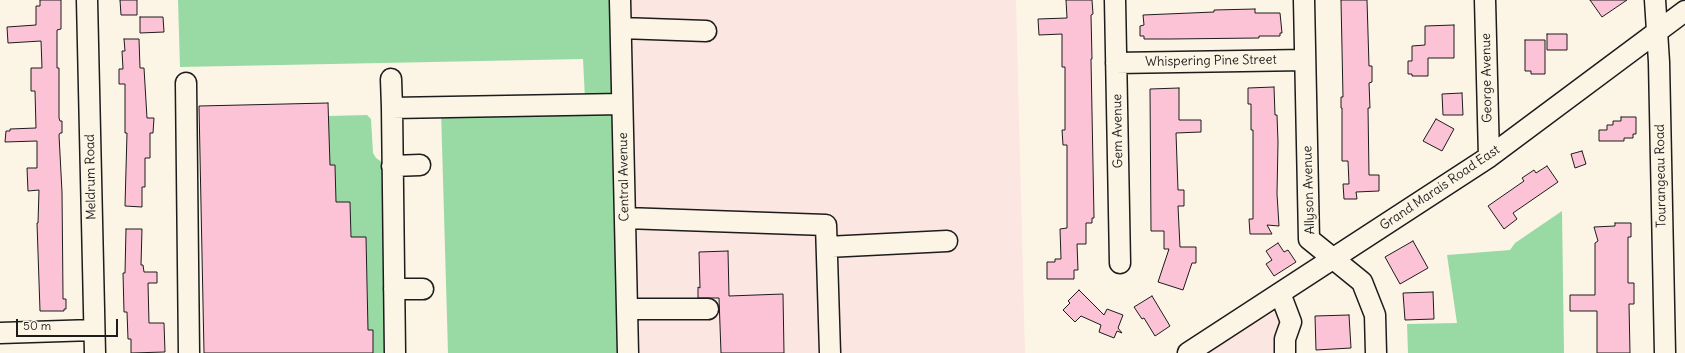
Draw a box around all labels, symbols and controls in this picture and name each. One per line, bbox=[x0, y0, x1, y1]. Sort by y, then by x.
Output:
street label: George Avenue bbox=[1478, 33, 1496, 123]
street label: Whispering Pine Street bbox=[1145, 52, 1277, 70]
street label: Gem Avenue bbox=[1110, 94, 1126, 168]
street label: Tourangeau Road bbox=[1652, 124, 1670, 228]
street label: Central Avenue bbox=[615, 132, 633, 222]
street label: Meldrum Road bbox=[82, 134, 100, 220]
street label: Grand Marais Road East bbox=[1377, 142, 1503, 234]
street label: Allyson Avenue bbox=[1300, 145, 1318, 235]
scale bar bbox=[18, 311, 120, 337]
text: 50 m bbox=[23, 318, 51, 333]

